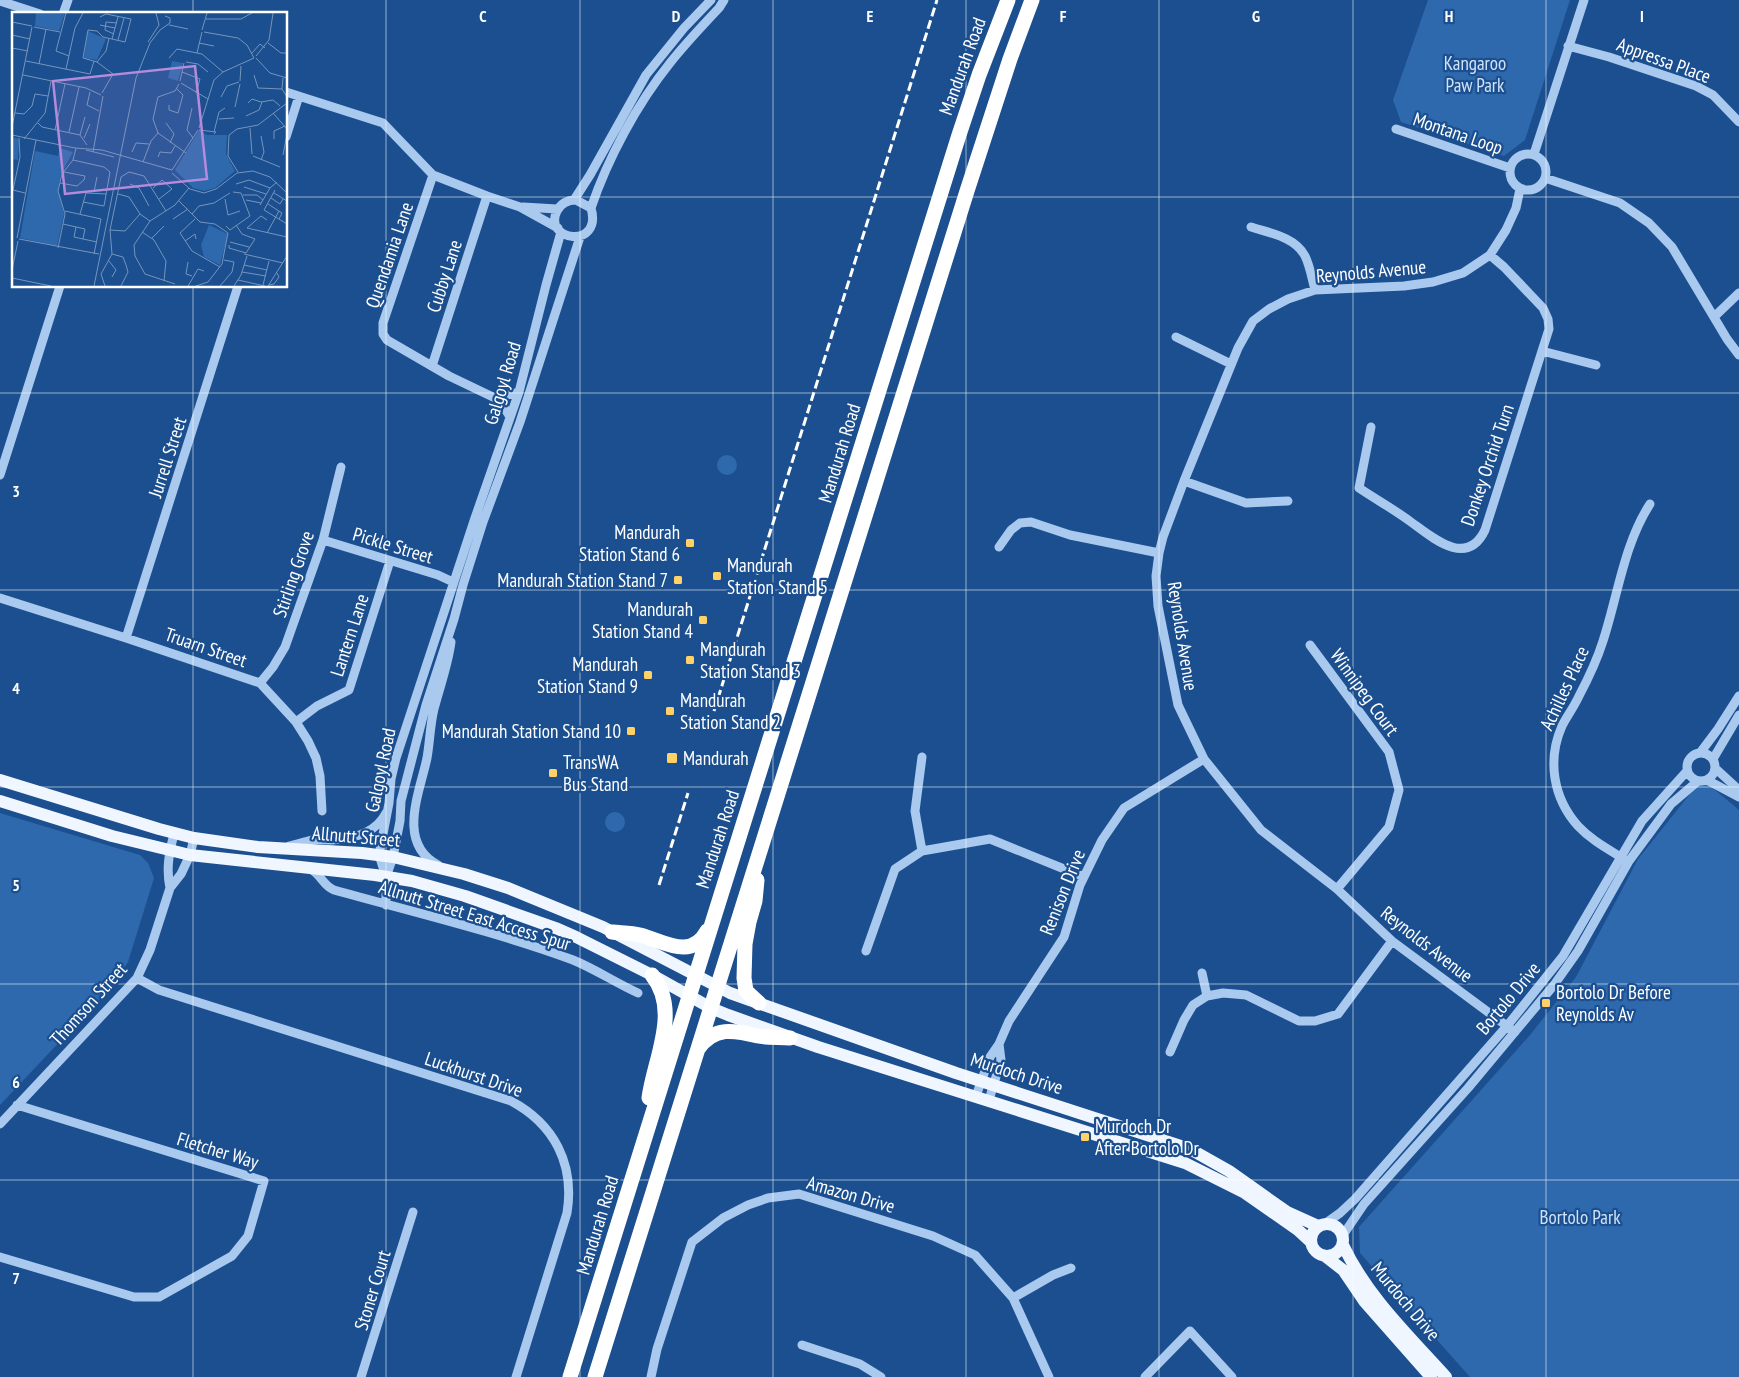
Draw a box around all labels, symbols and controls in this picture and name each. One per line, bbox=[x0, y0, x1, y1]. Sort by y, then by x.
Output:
text: C bbox=[479, 6, 487, 26]
text: D bbox=[672, 6, 681, 26]
text: E bbox=[867, 6, 874, 26]
text: F bbox=[1060, 6, 1067, 26]
text: G bbox=[1252, 6, 1260, 26]
text: H bbox=[1445, 6, 1453, 26]
text: I bbox=[1640, 6, 1644, 26]
inset map bbox=[12, 12, 288, 288]
street label: Mandurah Road bbox=[933, 14, 991, 118]
street label: Appressa Place bbox=[1614, 32, 1714, 88]
park label: Kangaroo Paw Park bbox=[1444, 51, 1506, 97]
street label: Montana Loop bbox=[1410, 106, 1506, 160]
street label: Quendamia Lane bbox=[360, 199, 418, 311]
street label: Cubby Lane bbox=[421, 236, 467, 315]
street label: Reynolds Avenue bbox=[1315, 254, 1427, 288]
street label: Galgoyl Road bbox=[478, 339, 526, 427]
street label: Mandurah Road bbox=[813, 401, 865, 505]
street label: Donkey Orchid Turn bbox=[1455, 401, 1519, 529]
street label: Jurrell Street bbox=[142, 413, 192, 501]
text: 3 bbox=[12, 481, 20, 501]
place label: Mandurah Station Stand 6 bbox=[579, 520, 680, 566]
street label: Pickle Street bbox=[350, 521, 437, 569]
street label: Stirling Grove bbox=[267, 528, 319, 620]
marker: Mandurah Station Stand 6 bbox=[684, 537, 696, 549]
place label: Mandurah Station Stand 5 bbox=[727, 553, 828, 599]
place label: Mandurah Station Stand 7 bbox=[497, 568, 668, 592]
marker: Mandurah Station Stand 5 bbox=[711, 570, 723, 582]
marker: Mandurah Station Stand 7 bbox=[672, 574, 684, 586]
street label: Reynolds Avenue bbox=[1163, 580, 1203, 692]
street label: Lantern Lane bbox=[324, 591, 374, 679]
place label: Mandurah Station Stand 4 bbox=[592, 597, 693, 643]
marker: Mandurah Station Stand 4 bbox=[697, 614, 709, 626]
street label: Truarn Street bbox=[162, 622, 251, 672]
place label: Mandurah Station Stand 3 bbox=[700, 637, 801, 683]
street label: Achilles Place bbox=[1534, 642, 1594, 734]
street label: Winnipeg Court bbox=[1325, 644, 1405, 741]
place label: Mandurah Station Stand 9 bbox=[537, 652, 638, 698]
marker: Mandurah Station Stand 3 bbox=[684, 654, 696, 666]
marker: Mandurah Station Stand 9 bbox=[642, 669, 654, 681]
text: 4 bbox=[12, 678, 20, 698]
place label: Mandurah Station Stand 2 bbox=[680, 688, 781, 734]
marker: Mandurah Station Stand 2 bbox=[664, 705, 676, 717]
place label: Mandurah Station Stand 10 bbox=[442, 719, 621, 743]
marker: Mandurah Station Stand 10 bbox=[625, 725, 637, 737]
street label: Galgoyl Road bbox=[359, 726, 401, 814]
place label: Mandurah bbox=[683, 746, 749, 770]
place label: TransWA Bus Stand bbox=[563, 750, 628, 796]
marker: Mandurah bbox=[665, 751, 679, 765]
marker: TransWA Bus Stand bbox=[547, 767, 559, 779]
street label: Mandurah Road bbox=[690, 787, 744, 891]
street label: Allnutt Street bbox=[311, 820, 402, 852]
street label: Renison Drive bbox=[1034, 846, 1090, 938]
street label: Allnutt Street East Access Spur bbox=[376, 874, 575, 956]
text: 5 bbox=[12, 875, 20, 895]
street label: Reynolds Avenue bbox=[1376, 901, 1478, 987]
street label: Thomson Street bbox=[44, 957, 132, 1051]
street label: Bortolo Drive bbox=[1471, 957, 1545, 1039]
place label: Bortolo Dr Before Reynolds Av bbox=[1556, 980, 1671, 1026]
marker: Bortolo Dr Before Reynolds Av bbox=[1540, 997, 1552, 1009]
street label: Luckhurst Drive bbox=[422, 1046, 526, 1102]
street label: Murdoch Drive bbox=[968, 1047, 1066, 1099]
text: 6 bbox=[12, 1072, 20, 1092]
place label: Murdoch Dr After Bortolo Dr bbox=[1095, 1114, 1200, 1160]
street label: Fletcher Way bbox=[174, 1126, 262, 1174]
marker: Murdoch Dr After Bortolo Dr bbox=[1079, 1131, 1091, 1143]
street label: Amazon Drive bbox=[804, 1170, 898, 1218]
street label: Mandurah Road bbox=[571, 1173, 623, 1277]
park label: Bortolo Park bbox=[1540, 1205, 1621, 1229]
street label: Stoner Court bbox=[348, 1246, 396, 1333]
street label: Murdoch Drive bbox=[1366, 1257, 1446, 1345]
text: 7 bbox=[12, 1268, 20, 1288]

